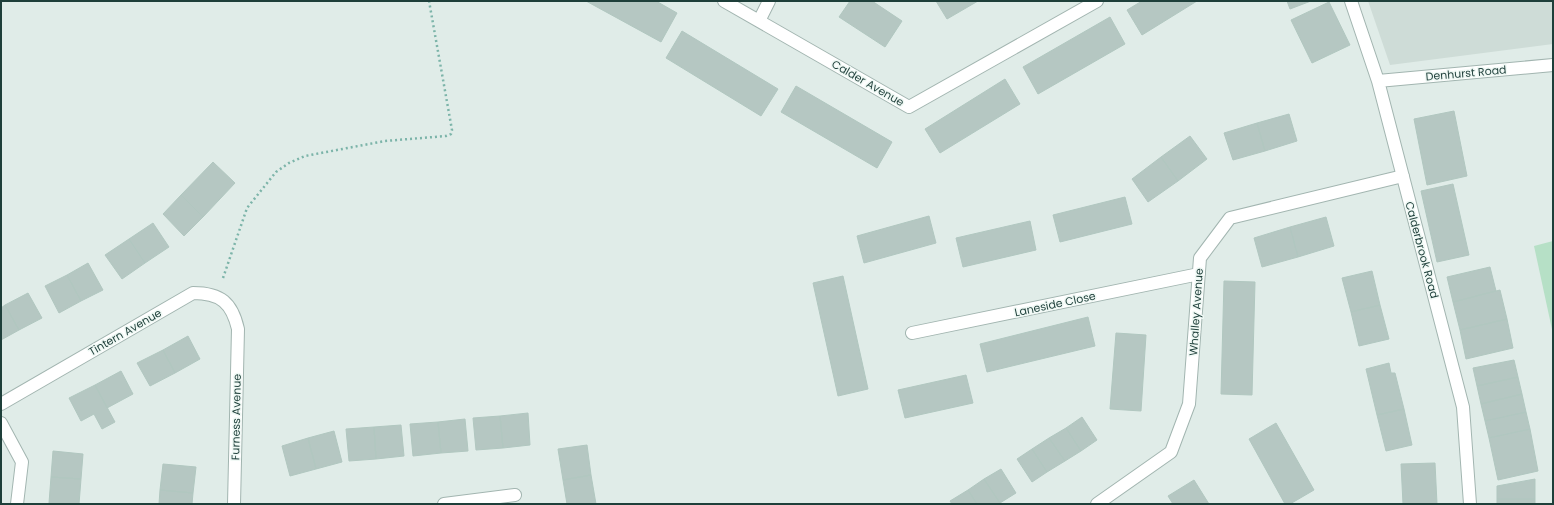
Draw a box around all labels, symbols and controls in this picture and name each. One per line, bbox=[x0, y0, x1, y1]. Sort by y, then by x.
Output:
street label: Calder Avenue bbox=[829, 56, 907, 110]
street label: Denhurst Road bbox=[1425, 61, 1507, 85]
street label: Calderbrook Road bbox=[1401, 200, 1443, 300]
street label: Whalley Avenue bbox=[1185, 267, 1207, 356]
street label: Laneside Close bbox=[1013, 288, 1097, 320]
street label: Tintern Avenue bbox=[86, 305, 165, 359]
street label: Furness Avenue bbox=[227, 374, 245, 460]

